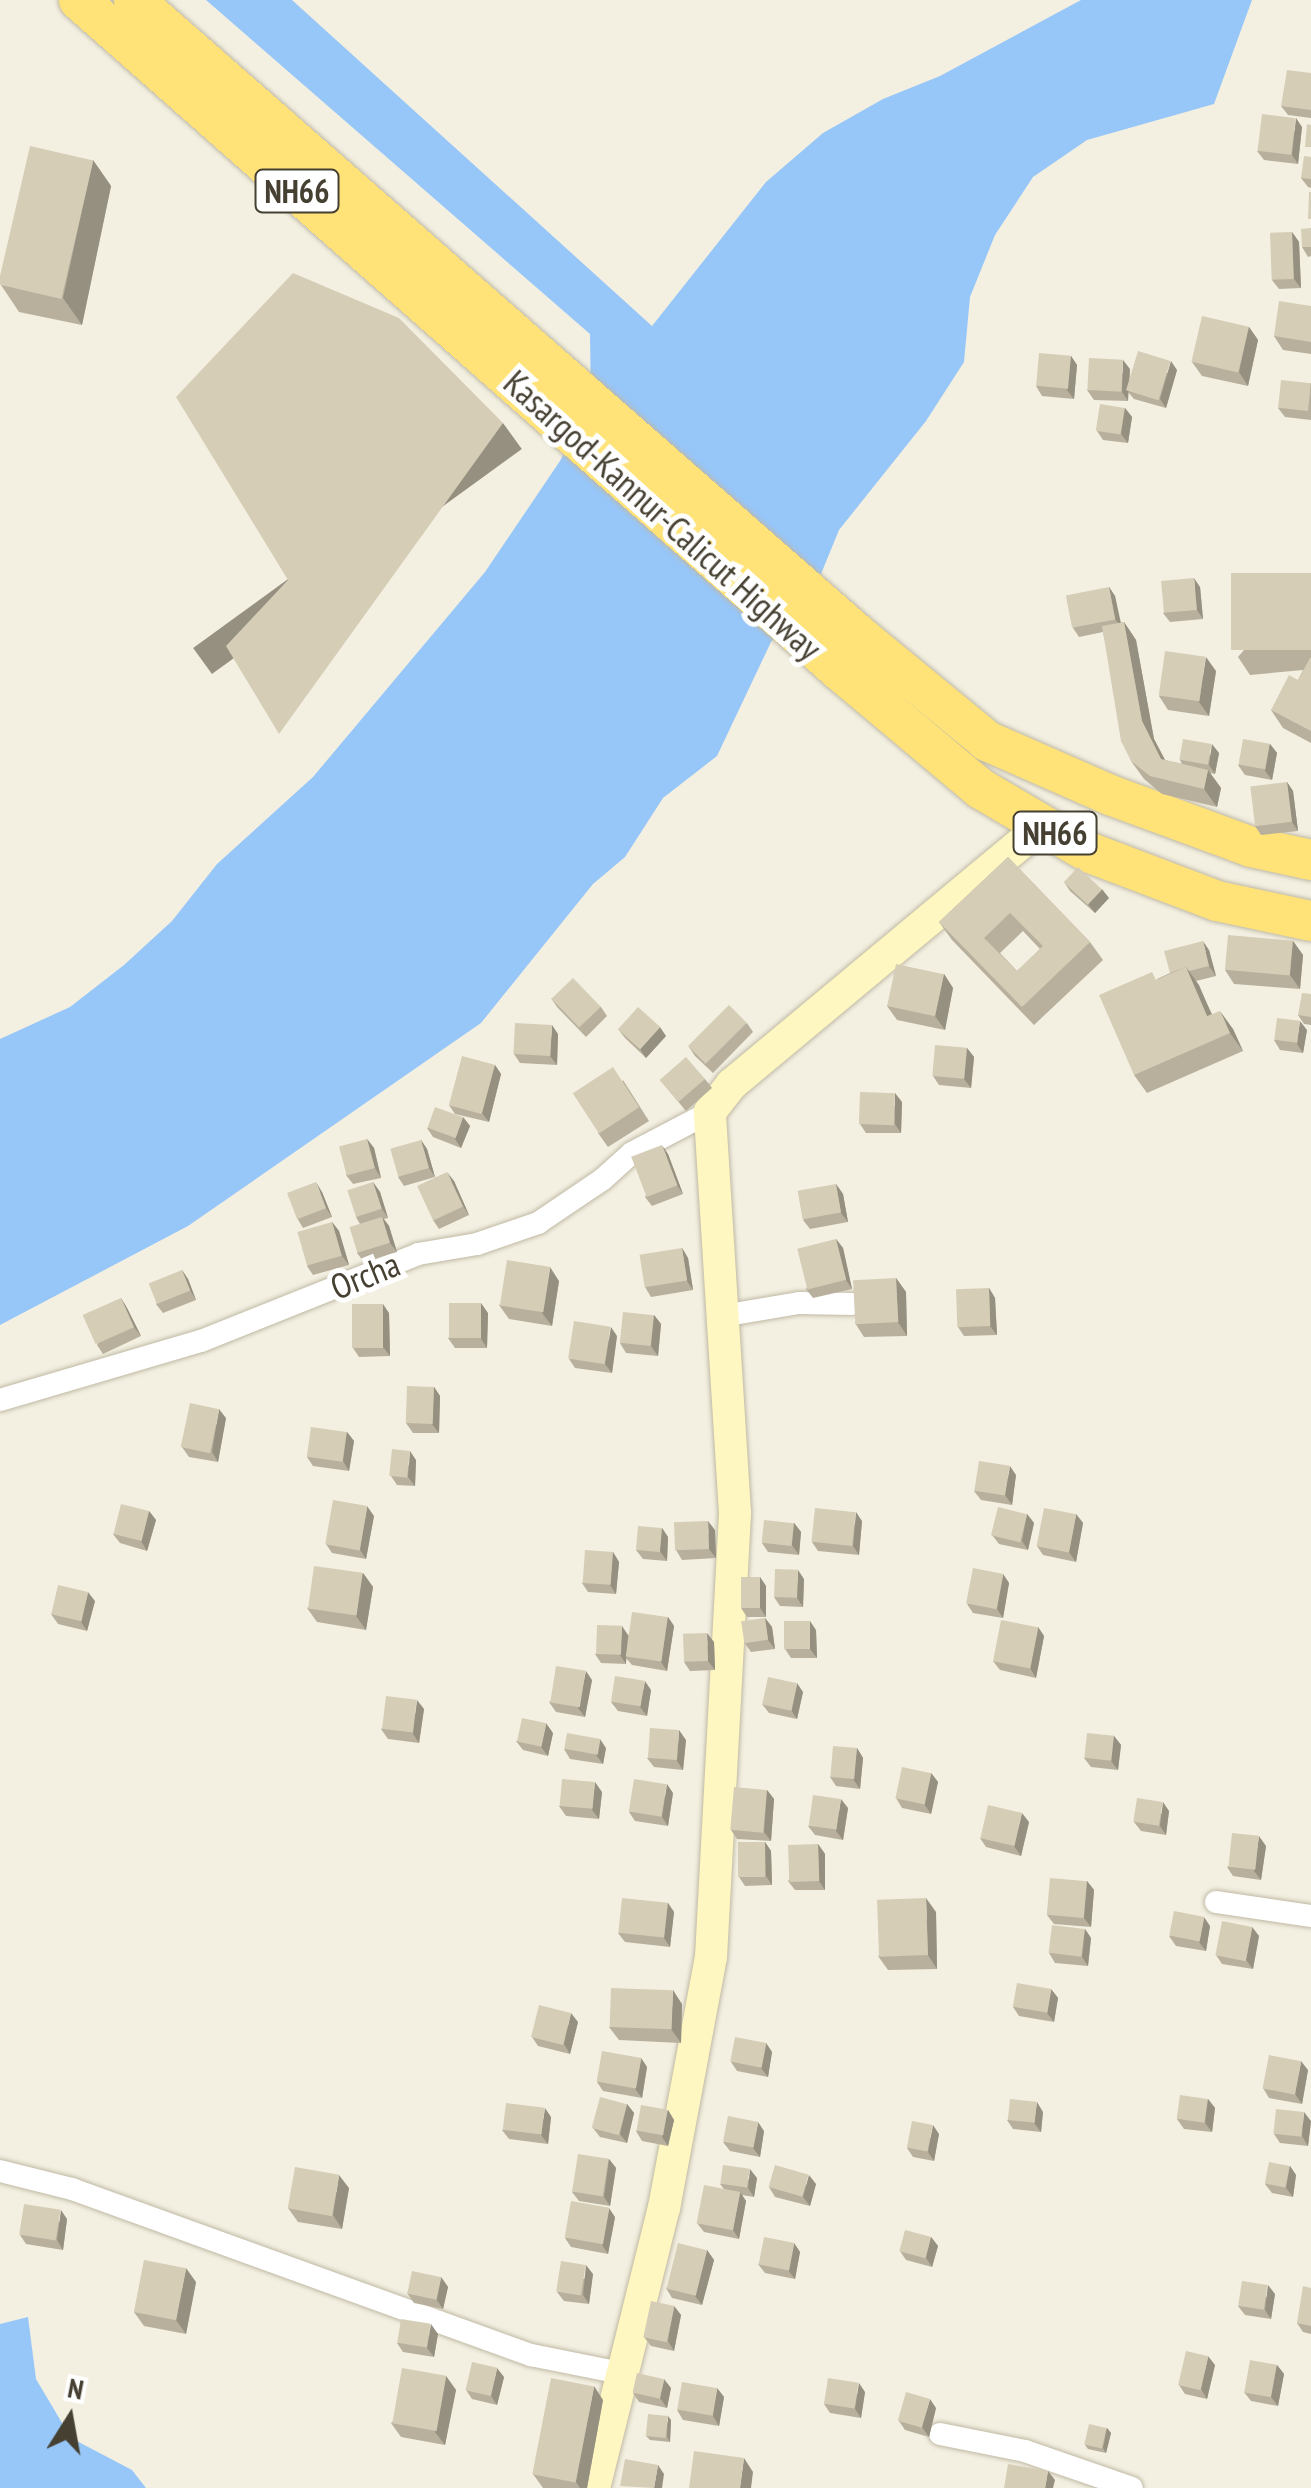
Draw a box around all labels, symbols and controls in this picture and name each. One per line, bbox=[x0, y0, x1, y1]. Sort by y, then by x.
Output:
road number: NH66 bbox=[254, 164, 340, 218]
street label: Kasargod-Kannur-Calicut Highway bbox=[496, 361, 830, 669]
road number: NH66 bbox=[1012, 806, 1098, 860]
street label: Orcha bbox=[324, 1242, 406, 1308]
north arrow bbox=[20, 2368, 120, 2468]
text: N bbox=[65, 2368, 87, 2408]

